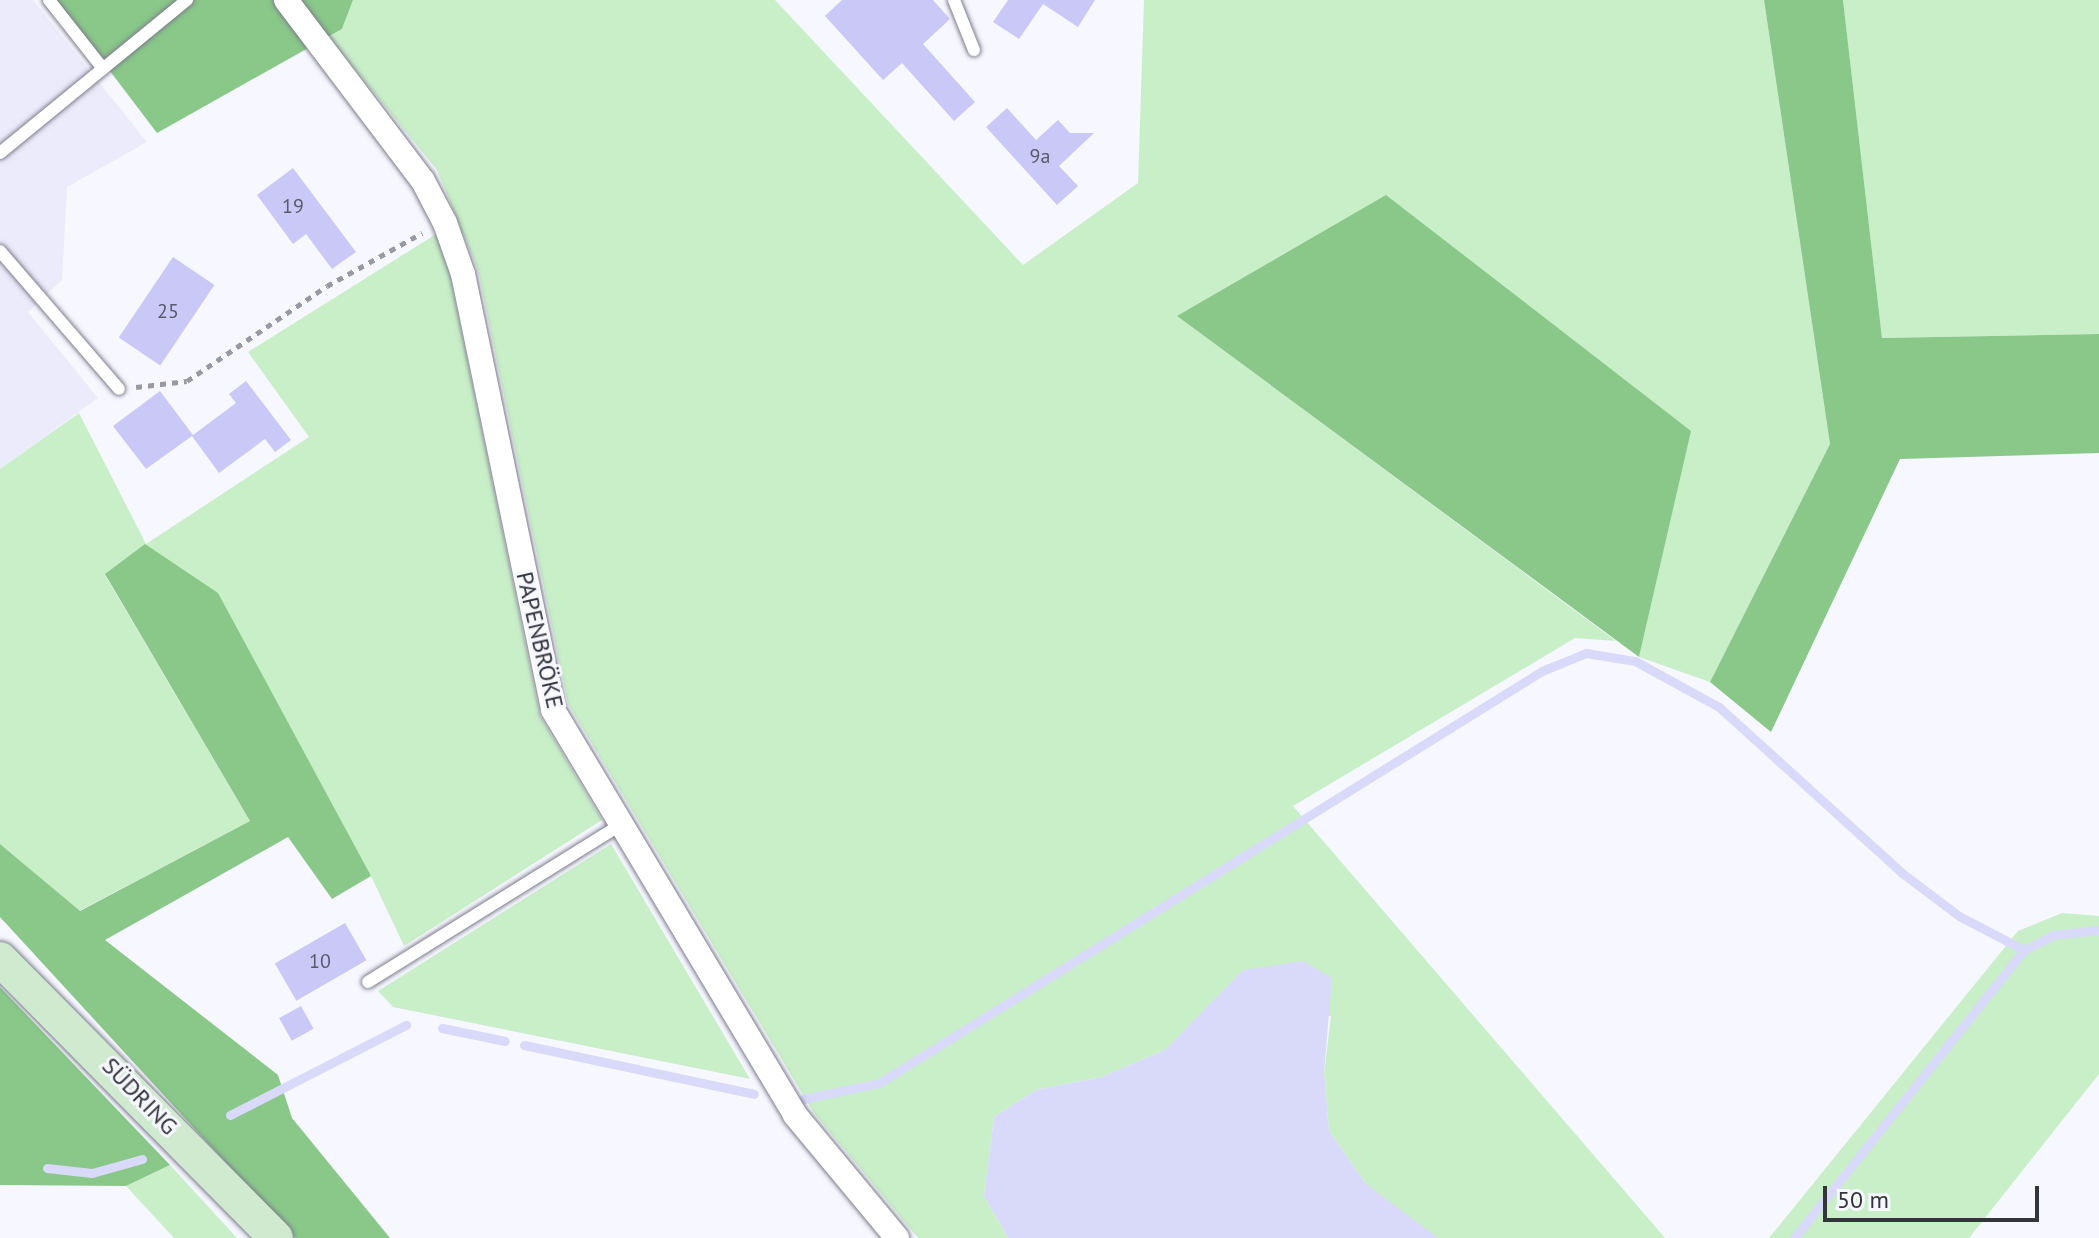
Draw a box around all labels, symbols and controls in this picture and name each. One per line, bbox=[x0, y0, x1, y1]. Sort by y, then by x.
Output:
house number: 9a bbox=[1030, 144, 1050, 168]
house number: 19 bbox=[282, 194, 304, 218]
house number: 25 bbox=[157, 299, 179, 323]
street label: PAPENBRÖKE bbox=[510, 569, 570, 711]
house number: 10 bbox=[309, 949, 331, 973]
street label: SÜDRING bbox=[96, 1051, 184, 1141]
scale bar bbox=[1827, 1170, 2043, 1220]
text: 50 m bbox=[1837, 1184, 1889, 1215]

